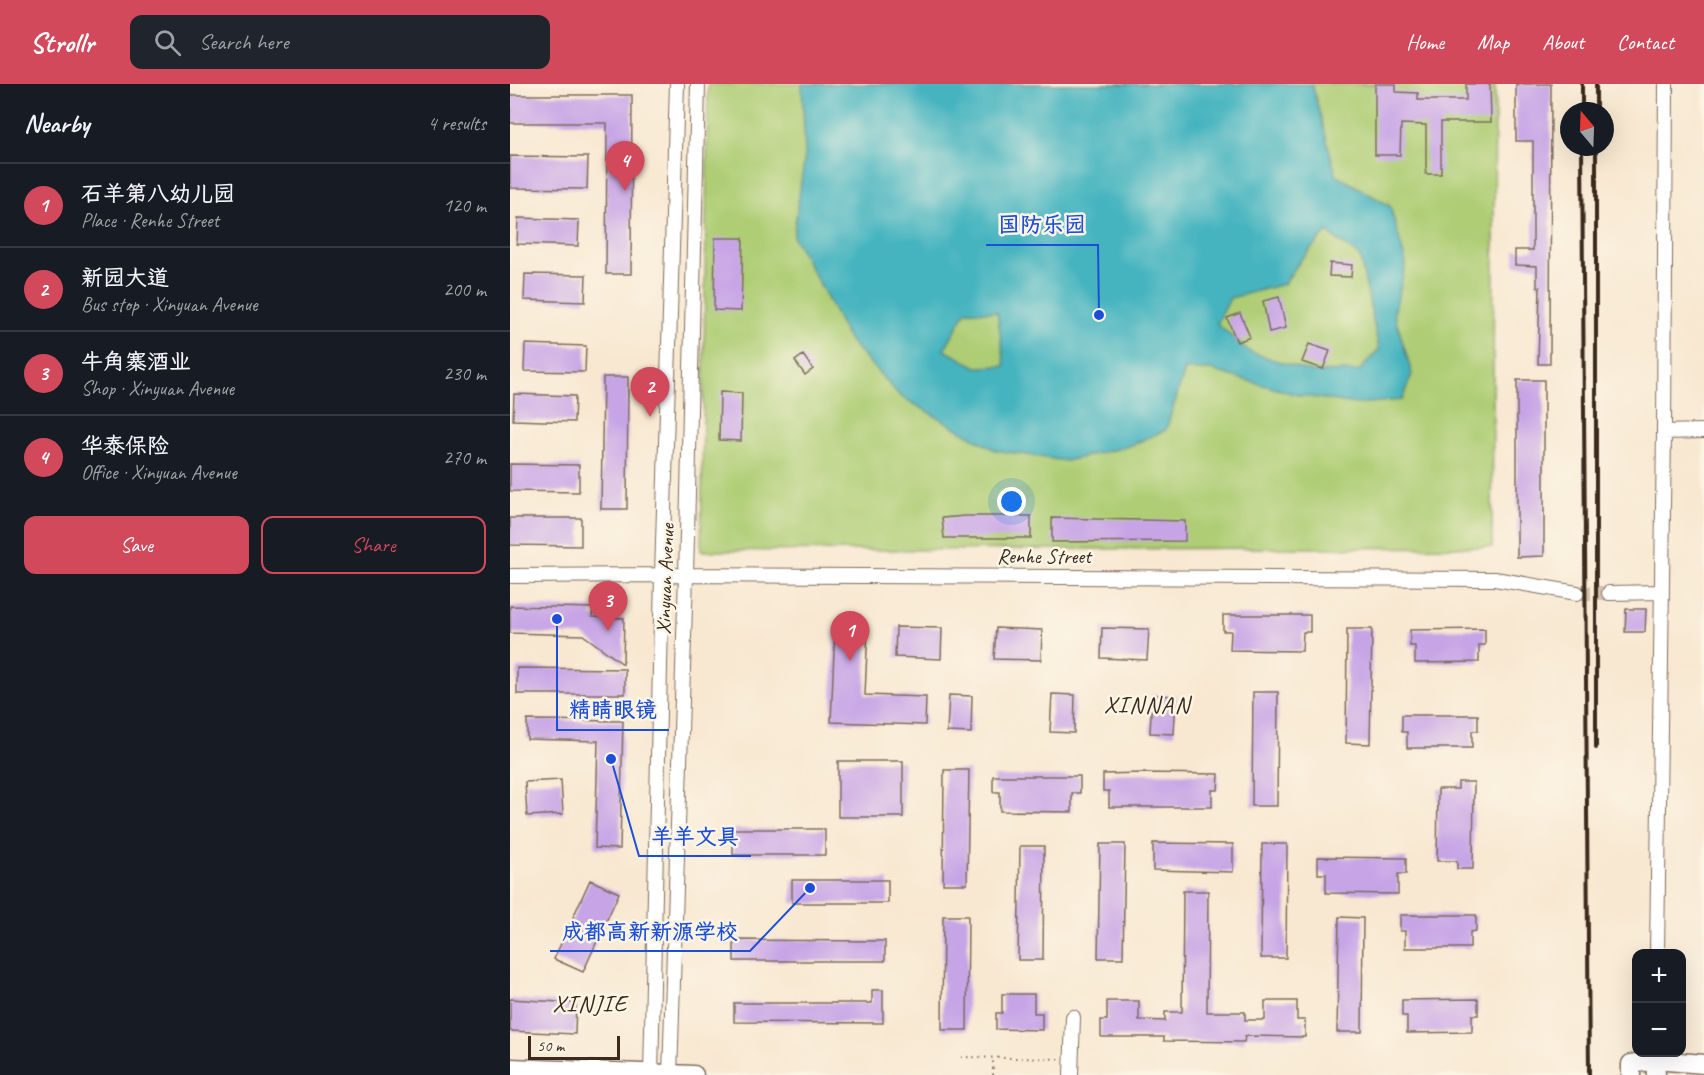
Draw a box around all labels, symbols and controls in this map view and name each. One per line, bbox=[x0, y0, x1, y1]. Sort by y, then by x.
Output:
search box bbox=[130, 15, 550, 69]
text: Strollr bbox=[30, 25, 94, 60]
icon: search bbox=[151, 26, 184, 59]
text: Search here bbox=[199, 28, 289, 56]
text: Home bbox=[1406, 29, 1444, 55]
text: Map bbox=[1477, 29, 1509, 55]
text: About bbox=[1542, 29, 1584, 55]
text: Contact bbox=[1617, 29, 1674, 55]
north arrow bbox=[1560, 102, 1614, 156]
text: Nearby bbox=[24, 107, 89, 140]
text: 4 results bbox=[427, 111, 486, 136]
pin: 4 bbox=[606, 141, 644, 191]
text: 石羊第八幼儿园 bbox=[81, 180, 235, 208]
text: 1 bbox=[39, 193, 48, 218]
text: 120 m bbox=[443, 193, 486, 218]
callout: 国防乐园 bbox=[986, 205, 1098, 245]
text: Place · Renhe Street bbox=[81, 208, 219, 233]
text: 国防乐园 bbox=[998, 211, 1086, 239]
text: 新园大道 bbox=[81, 264, 169, 292]
text: 2 bbox=[39, 277, 48, 302]
text: 200 m bbox=[443, 277, 486, 302]
text: Bus stop · Xinyuan Avenue bbox=[81, 292, 258, 317]
text: 牛角寨酒业 bbox=[81, 348, 191, 376]
text: 3 bbox=[39, 361, 48, 386]
text: 230 m bbox=[443, 361, 486, 386]
pin: 2 bbox=[630, 368, 670, 417]
text: Shop · Xinyuan Avenue bbox=[81, 376, 234, 401]
text: 华泰保险 bbox=[81, 432, 169, 460]
text: 4 bbox=[39, 445, 48, 470]
text: 270 m bbox=[443, 445, 486, 470]
text: Office · Xinyuan Avenue bbox=[81, 460, 237, 485]
your location bbox=[997, 487, 1026, 516]
button: Save bbox=[24, 516, 249, 574]
button: Share bbox=[261, 516, 486, 574]
street label: Xinyuan Avenue bbox=[650, 522, 680, 635]
street label: Renhe Street bbox=[997, 543, 1093, 569]
pin: 3 bbox=[588, 582, 628, 631]
pin: 1 bbox=[830, 612, 870, 661]
callout: 精睛眼镜 bbox=[557, 690, 669, 730]
district label: XINNAN bbox=[1104, 690, 1192, 720]
text: 精睛眼镜 bbox=[569, 696, 657, 724]
callout: 羊羊文具 bbox=[639, 816, 751, 856]
text: 羊羊文具 bbox=[651, 823, 739, 851]
callout: 成都高新新源学校 bbox=[550, 911, 750, 951]
text: 成都高新新源学校 bbox=[562, 918, 738, 946]
map controls bbox=[1632, 949, 1686, 1057]
button: + bbox=[1632, 949, 1686, 1003]
district label: XINJIE bbox=[552, 989, 629, 1019]
button: − bbox=[1632, 1003, 1686, 1057]
scale bar bbox=[528, 1033, 620, 1060]
text: 50 m bbox=[537, 1036, 564, 1056]

